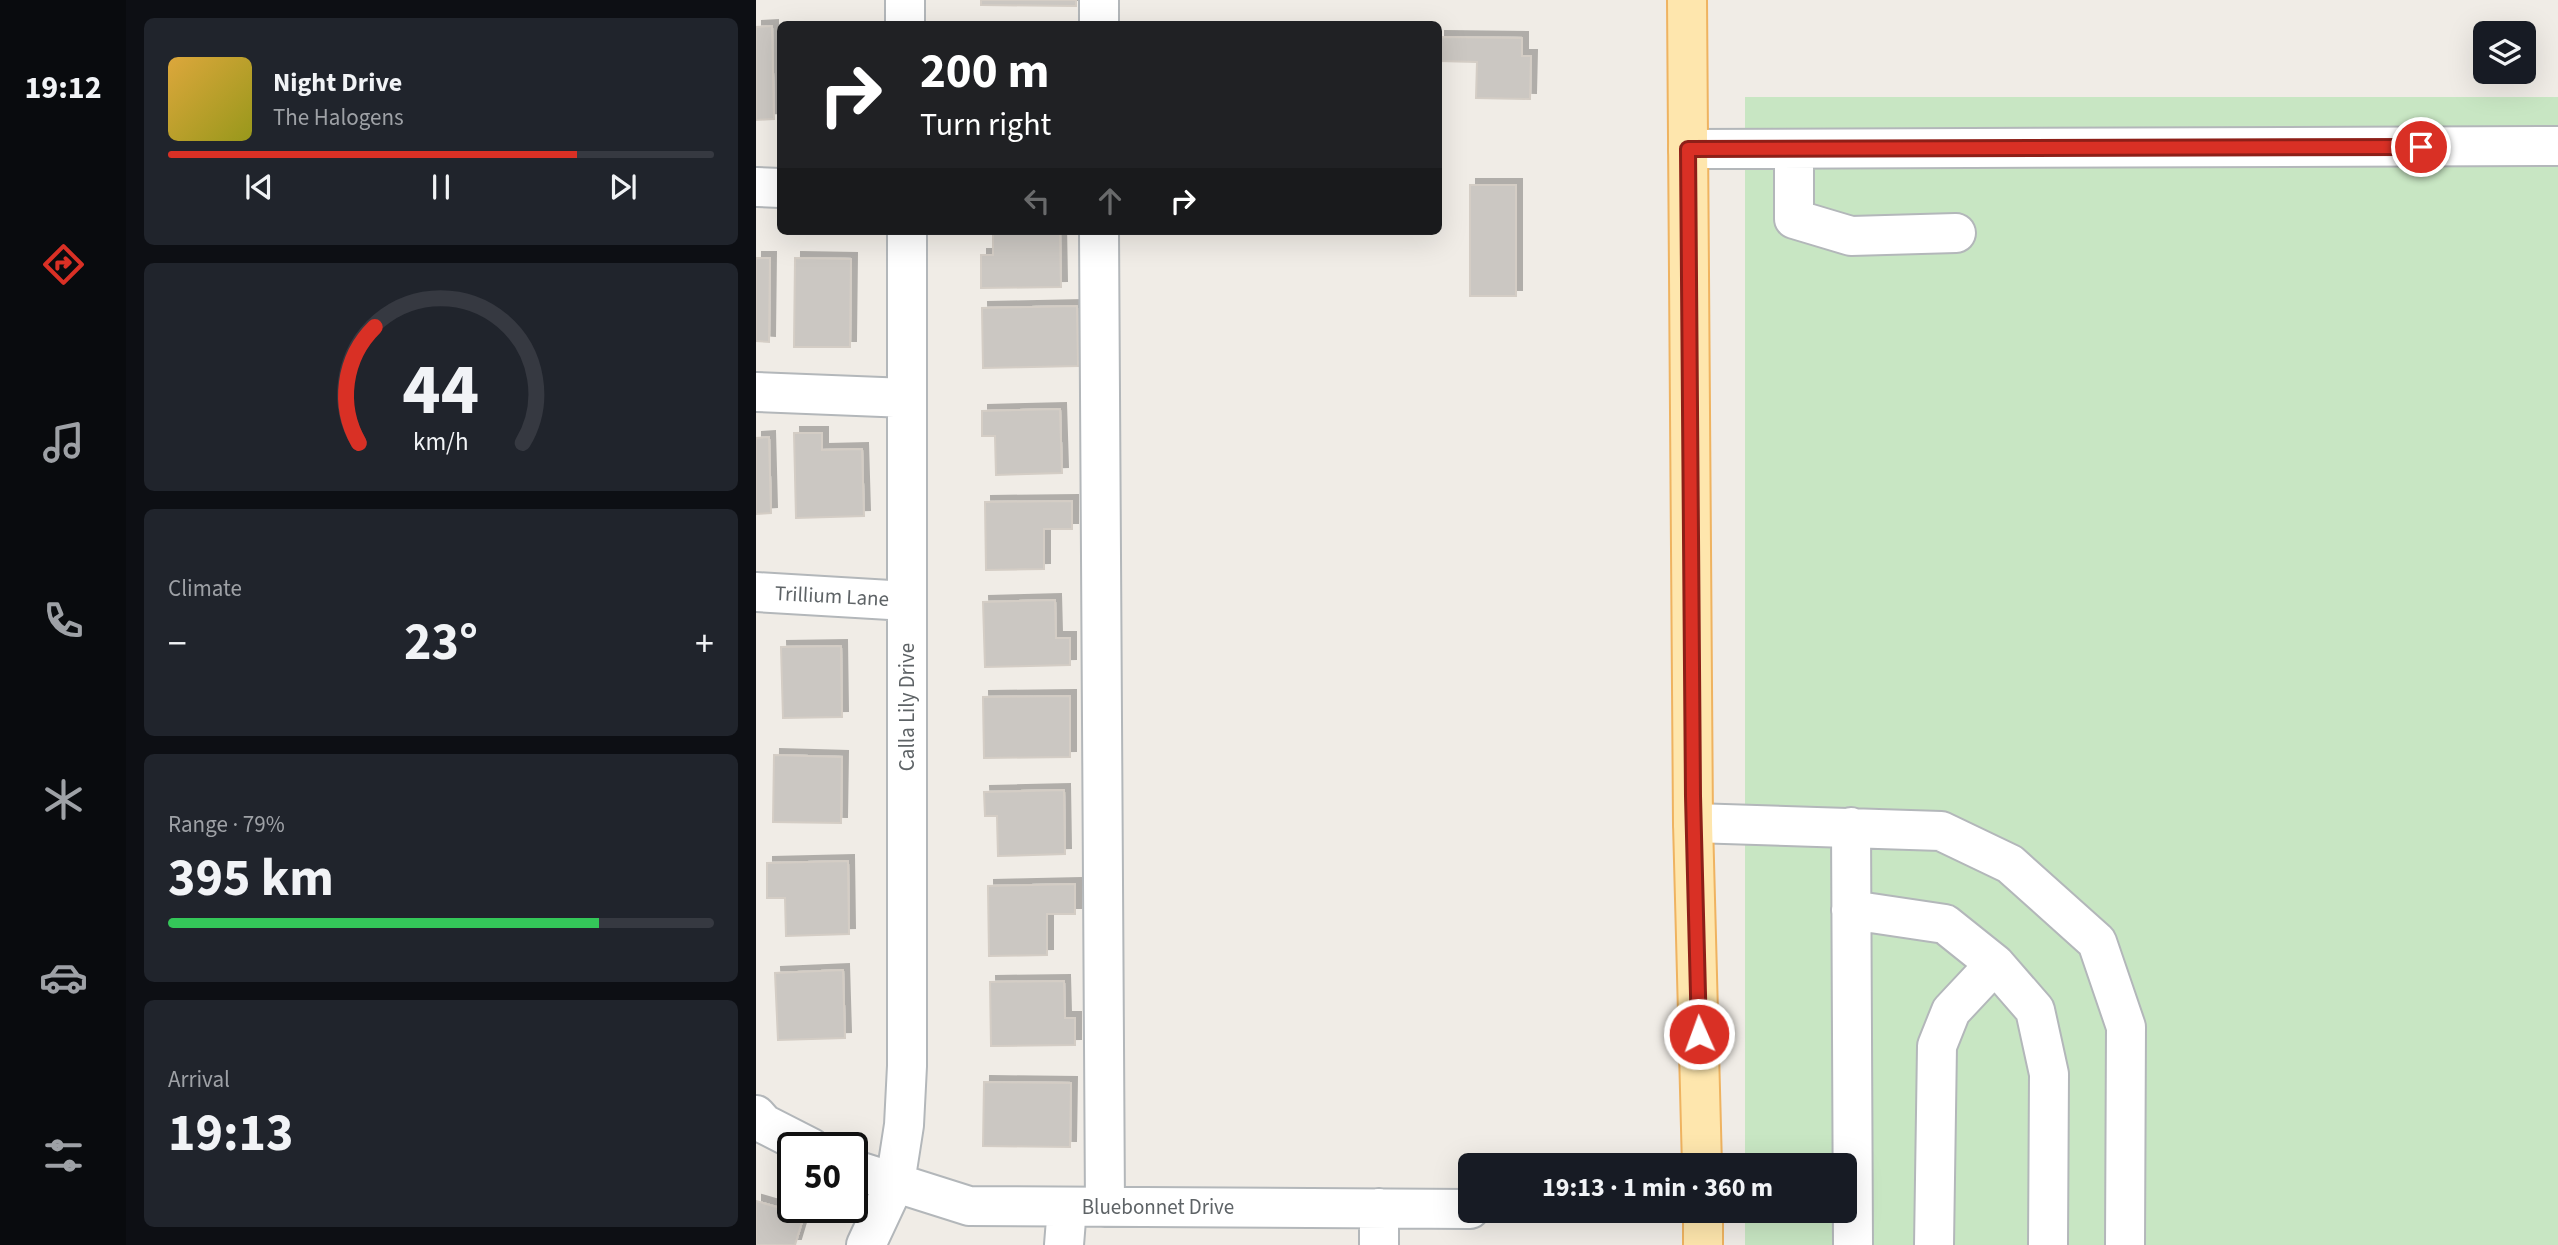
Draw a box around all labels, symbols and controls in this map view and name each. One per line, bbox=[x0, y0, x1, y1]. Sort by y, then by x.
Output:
map controls bbox=[2473, 21, 2536, 84]
button: layers bbox=[2473, 21, 2536, 84]
text: 200 m bbox=[920, 37, 1049, 107]
icon: right bbox=[805, 49, 896, 140]
text: Night Drive bbox=[273, 64, 402, 101]
text: 19:12 bbox=[24, 65, 102, 111]
text: The Halogens bbox=[273, 101, 404, 134]
text: Turn right bbox=[920, 102, 1051, 148]
pin bbox=[2391, 117, 2451, 177]
icon: arrive bbox=[2402, 128, 2440, 166]
icon: previous bbox=[240, 168, 278, 206]
icon: pause bbox=[422, 168, 460, 206]
icon: next bbox=[604, 168, 642, 206]
icon: left bbox=[1018, 182, 1056, 220]
icon: ahead bbox=[1091, 182, 1129, 220]
icon: right bbox=[1164, 182, 1202, 220]
icon: directions bbox=[39, 240, 88, 289]
text: 44 bbox=[403, 339, 479, 443]
icon: music bbox=[39, 418, 88, 467]
text: km/h bbox=[413, 424, 469, 460]
text: Climate bbox=[168, 572, 242, 605]
street label: Trillium Lane bbox=[774, 578, 890, 614]
icon: phone bbox=[39, 596, 88, 645]
text: 23° bbox=[404, 606, 478, 680]
text: − bbox=[168, 617, 187, 671]
text: + bbox=[695, 617, 714, 671]
street label: Calla Lily Drive bbox=[892, 643, 922, 771]
icon: climate bbox=[39, 775, 88, 824]
text: Range · 79% bbox=[168, 808, 285, 841]
text: 395 km bbox=[168, 842, 334, 916]
icon: car bbox=[39, 953, 88, 1002]
position arrow bbox=[1662, 997, 1736, 1071]
text: Arrival bbox=[168, 1063, 230, 1096]
text: 19:13 bbox=[168, 1097, 293, 1171]
icon: filters bbox=[39, 1131, 88, 1180]
speed limit sign: 50 bbox=[777, 1132, 868, 1223]
text: 19:13 · 1 min · 360 m bbox=[1542, 1169, 1773, 1206]
street label: Bluebonnet Drive bbox=[1082, 1192, 1234, 1222]

